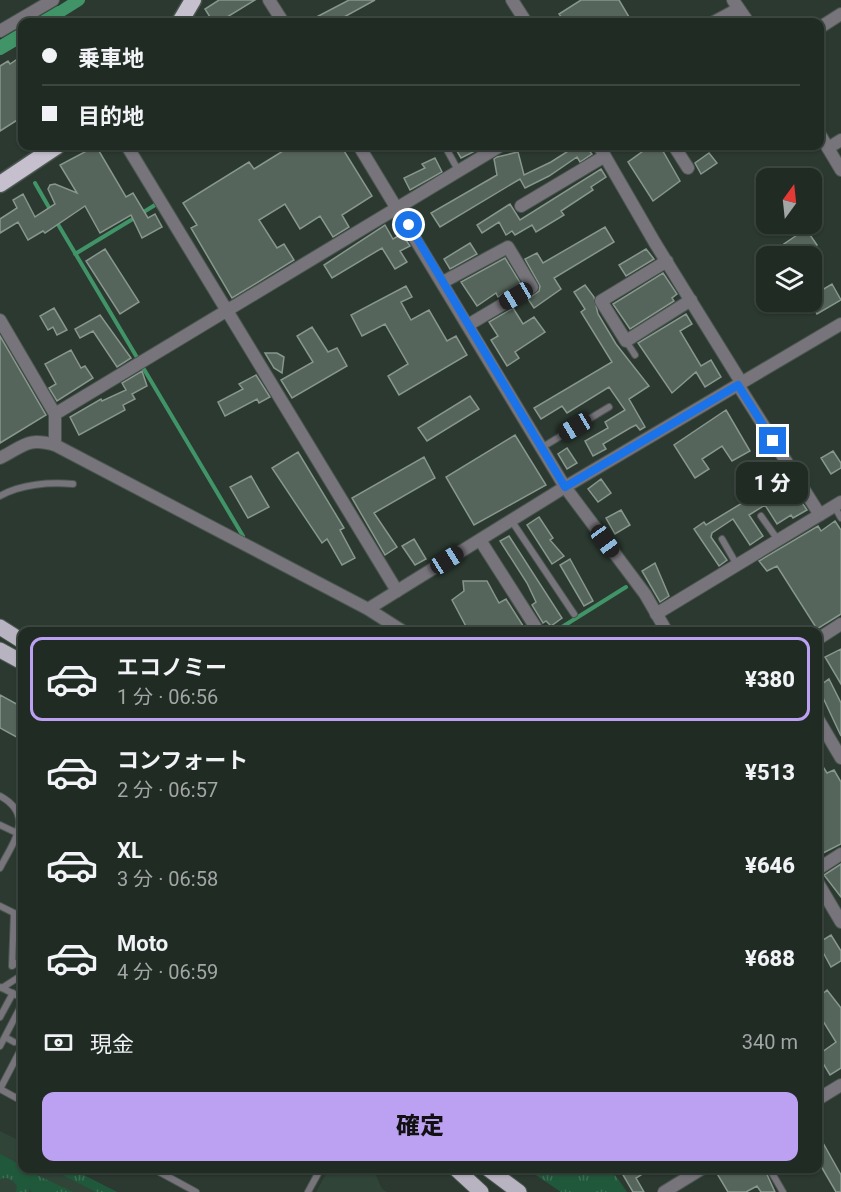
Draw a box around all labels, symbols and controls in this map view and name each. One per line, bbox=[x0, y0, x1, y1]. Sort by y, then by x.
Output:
text: 乗車地 bbox=[78, 46, 144, 71]
text: 目的地 bbox=[78, 104, 144, 129]
north arrow bbox=[756, 168, 822, 234]
map controls bbox=[756, 168, 822, 312]
route start bbox=[395, 211, 422, 238]
button: layers bbox=[756, 246, 822, 312]
car bbox=[496, 279, 536, 313]
car bbox=[555, 410, 595, 444]
route end bbox=[759, 427, 786, 454]
callout: 1 分 bbox=[737, 462, 809, 504]
text: 1 分 bbox=[754, 471, 790, 495]
car bbox=[587, 521, 623, 561]
car bbox=[427, 543, 467, 577]
icon: car bbox=[45, 652, 99, 706]
text: エコノミー bbox=[117, 655, 227, 680]
text: ¥380 bbox=[745, 667, 795, 692]
text: 1 分 · 06:56 bbox=[117, 685, 218, 709]
icon: car bbox=[45, 745, 99, 799]
text: コンフォート bbox=[117, 748, 248, 773]
text: ¥513 bbox=[745, 760, 795, 785]
text: 2 分 · 06:57 bbox=[117, 778, 218, 802]
icon: car bbox=[45, 838, 99, 892]
text: XL bbox=[117, 838, 143, 863]
text: ¥646 bbox=[745, 853, 795, 878]
text: 3 分 · 06:58 bbox=[117, 867, 218, 891]
icon: car bbox=[45, 931, 99, 985]
text: Moto bbox=[117, 931, 168, 956]
text: ¥688 bbox=[745, 946, 795, 971]
text: 4 分 · 06:59 bbox=[117, 960, 218, 984]
icon: cash bbox=[42, 1026, 75, 1059]
text: 340 m bbox=[742, 1030, 798, 1054]
text: 現金 bbox=[90, 1032, 134, 1057]
button: 確定 bbox=[42, 1092, 798, 1161]

